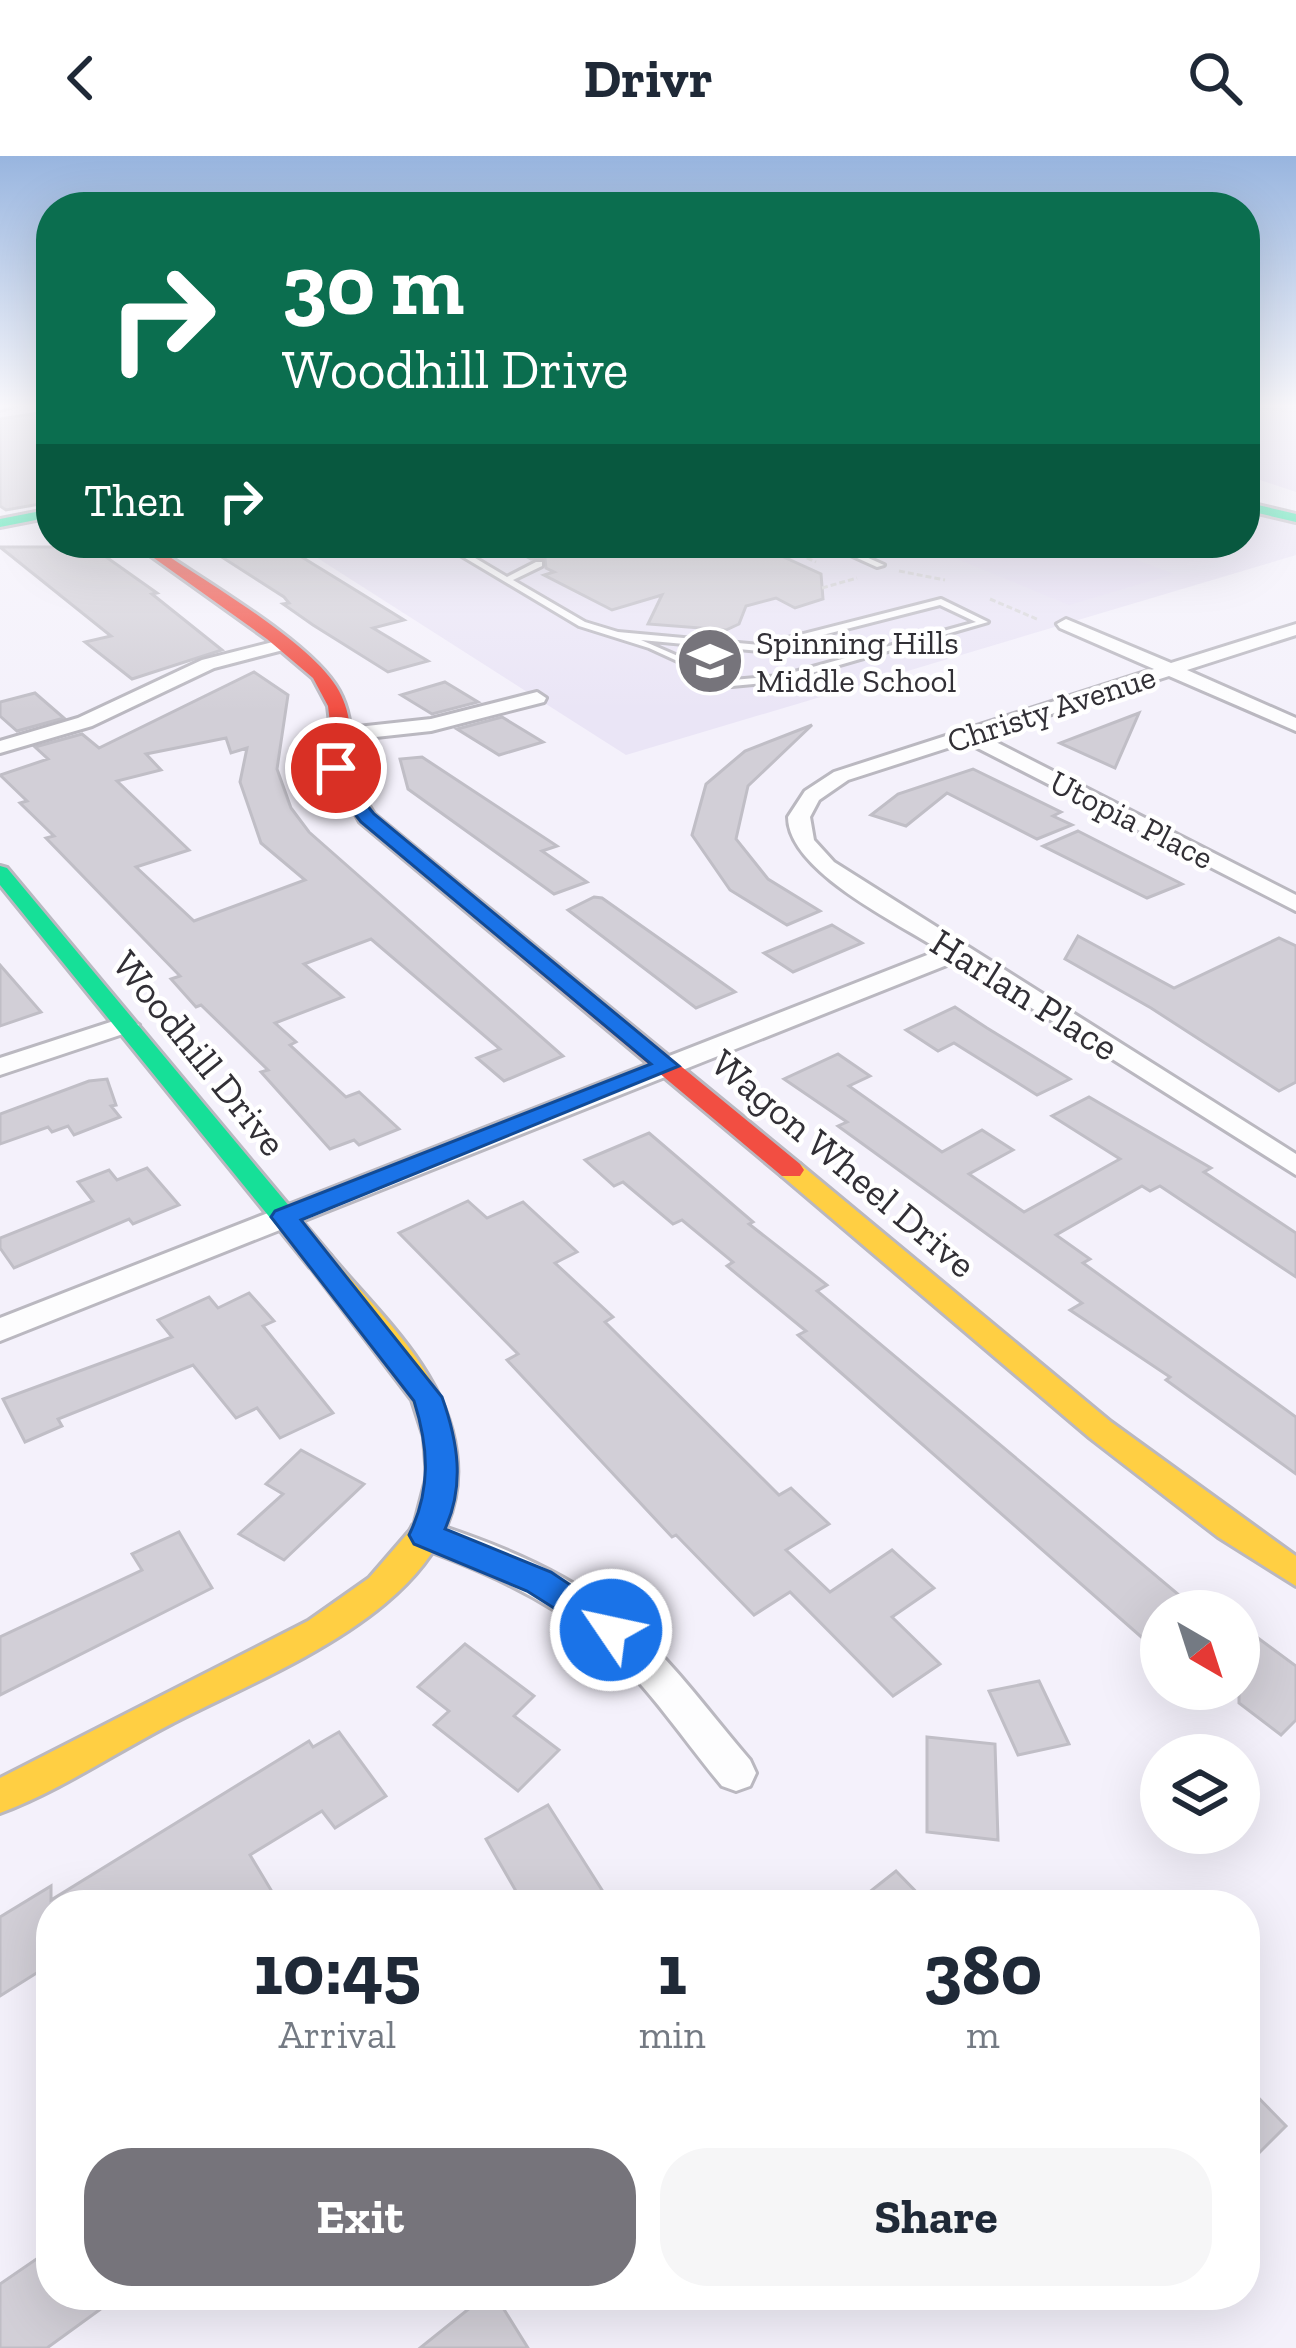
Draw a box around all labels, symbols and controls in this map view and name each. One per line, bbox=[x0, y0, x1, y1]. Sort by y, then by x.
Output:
icon: back bbox=[48, 45, 114, 111]
icon: search bbox=[1182, 45, 1248, 111]
text: Drivr bbox=[583, 46, 713, 111]
text: 30 m bbox=[282, 235, 464, 336]
icon: right bbox=[84, 240, 240, 396]
text: Woodhill Drive bbox=[282, 337, 628, 402]
icon: right bbox=[208, 468, 274, 534]
text: Then bbox=[84, 474, 184, 528]
place label: Spinning Hills Middle School bbox=[756, 623, 959, 700]
school or university icon: Spinning Hills Middle School bbox=[675, 626, 745, 696]
street label: Christy Avenue bbox=[942, 656, 1160, 761]
pin bbox=[285, 717, 387, 819]
icon: arrive bbox=[303, 735, 369, 801]
street label: Utopia Place bbox=[1044, 762, 1220, 877]
street label: Harlan Place bbox=[922, 918, 1127, 1071]
street label: Woodhill Drive bbox=[103, 941, 297, 1165]
street label: Wagon Wheel Drive bbox=[702, 1039, 985, 1288]
position arrow bbox=[548, 1567, 674, 1693]
north arrow bbox=[1140, 1590, 1260, 1710]
map controls bbox=[1140, 1590, 1260, 1854]
button: layers bbox=[1140, 1734, 1260, 1854]
text: 10:45 bbox=[254, 1926, 421, 2012]
text: 1 bbox=[658, 1926, 687, 2012]
text: 380 bbox=[923, 1926, 1042, 2012]
text: Arrival bbox=[279, 2011, 396, 2058]
text: min bbox=[639, 2011, 706, 2058]
text: m bbox=[966, 2011, 1000, 2058]
button: Exit bbox=[84, 2148, 636, 2286]
button: Share bbox=[660, 2148, 1212, 2286]

